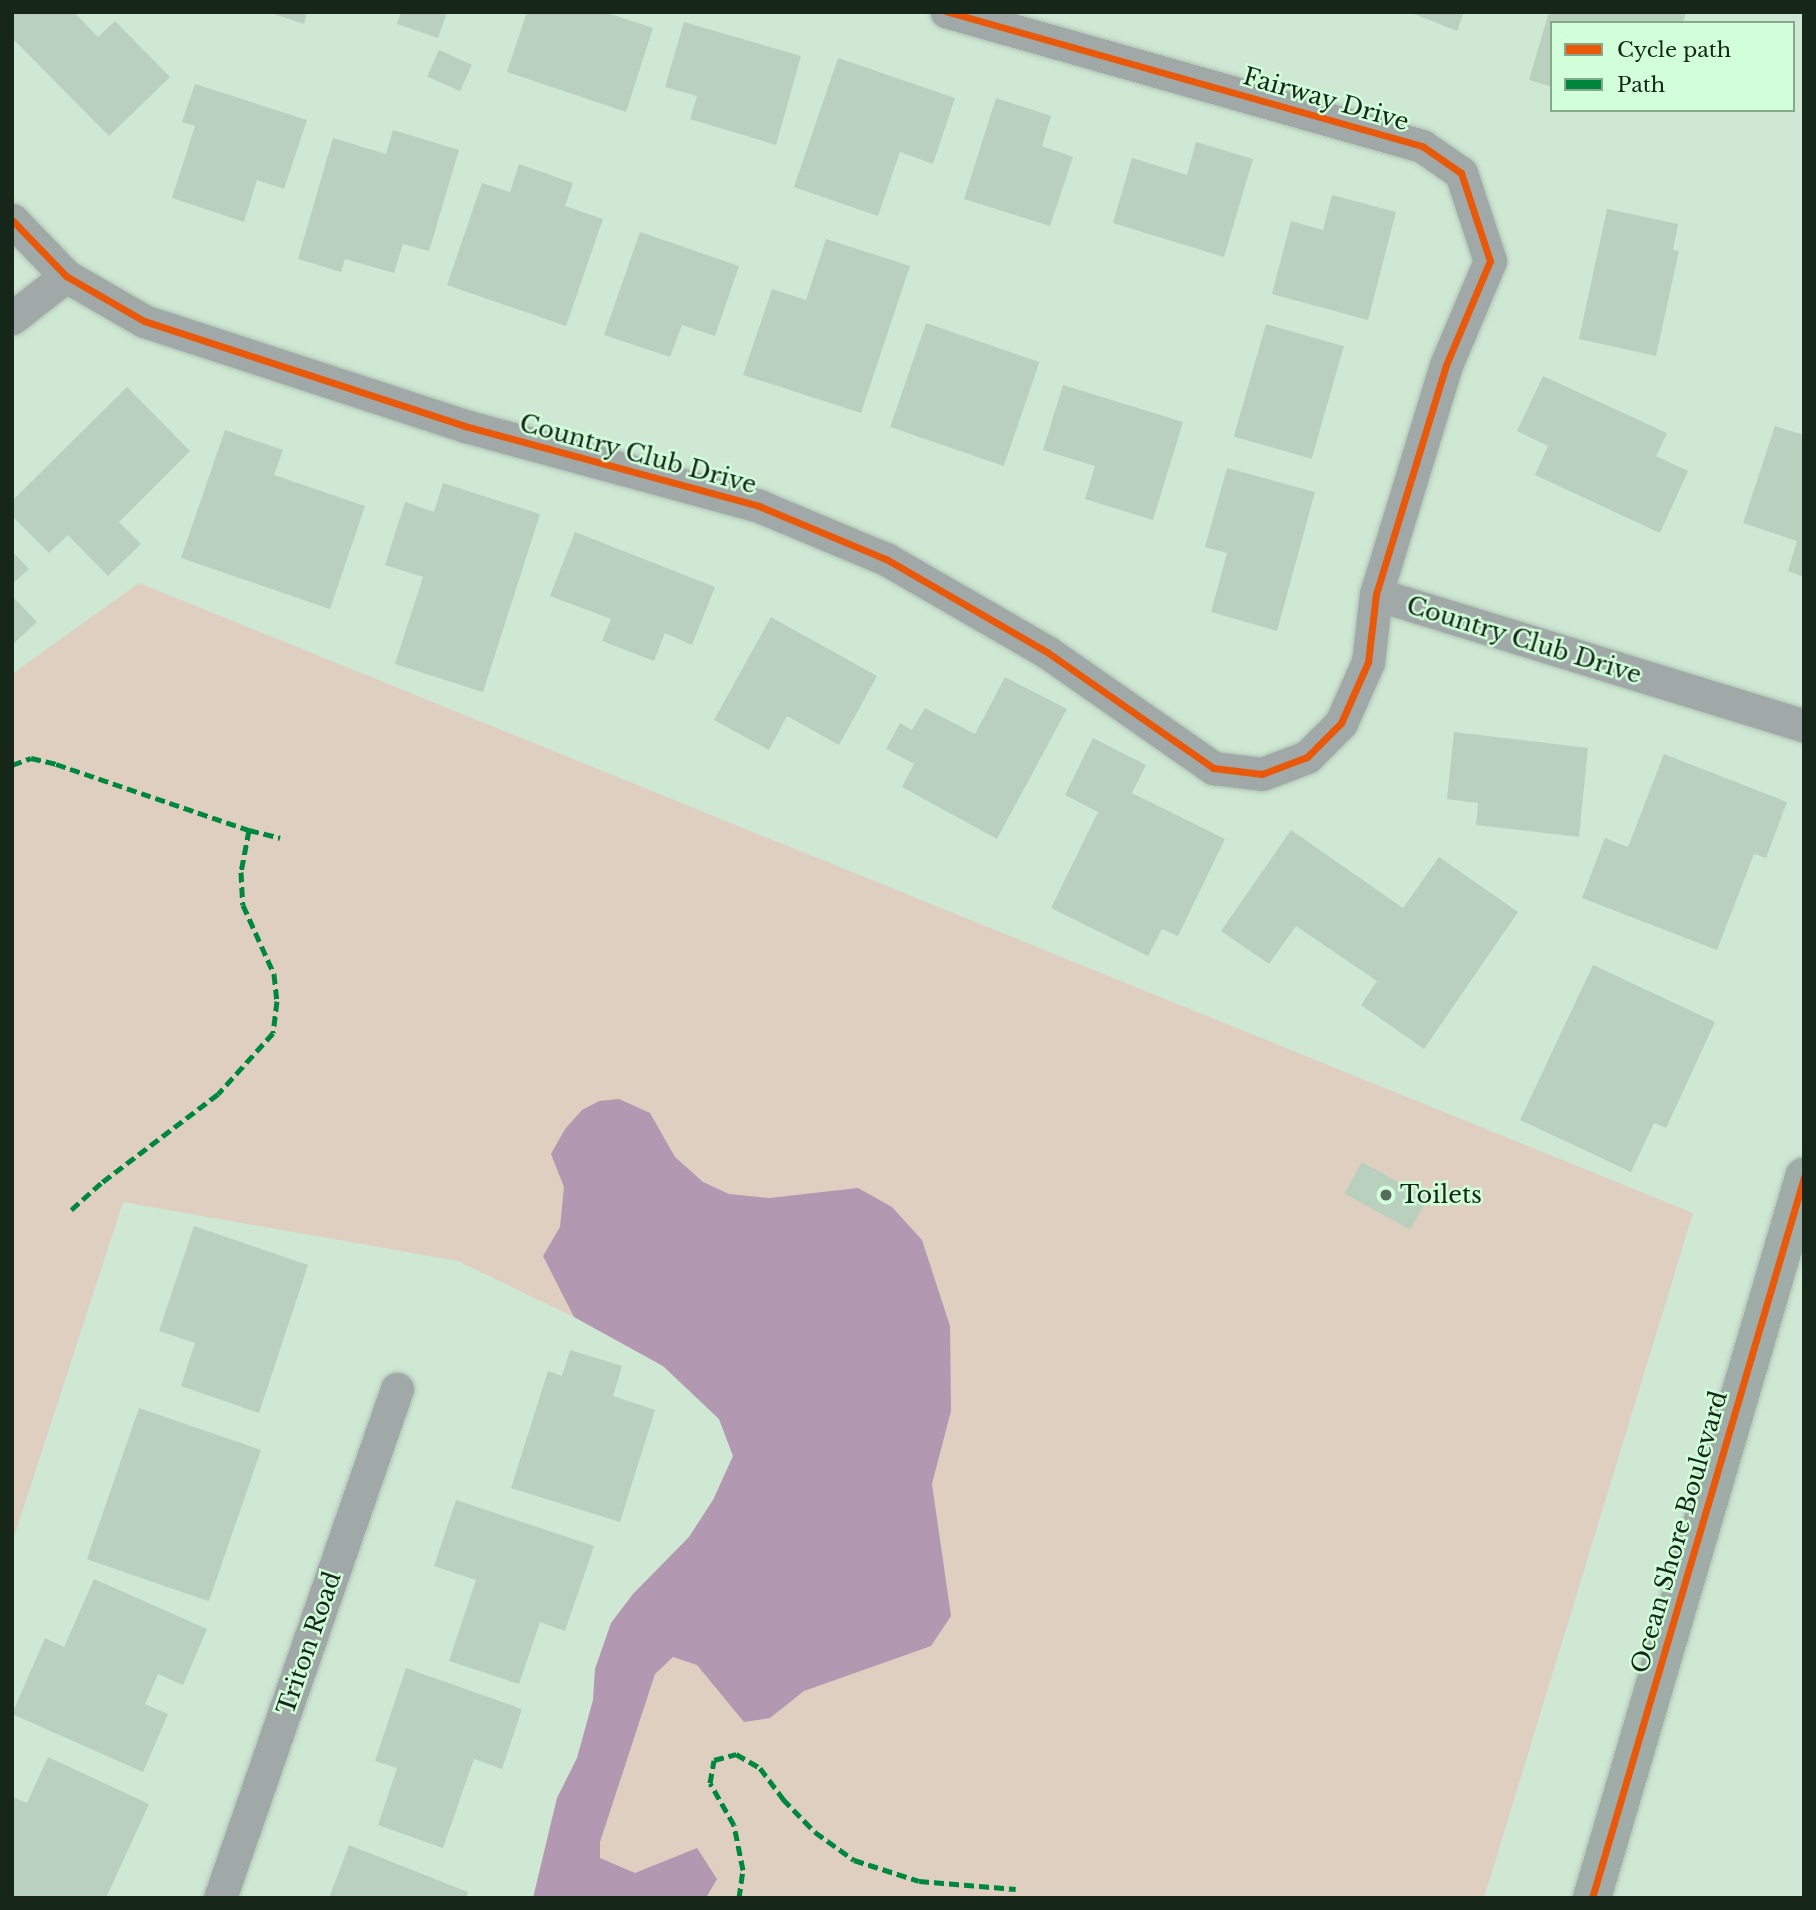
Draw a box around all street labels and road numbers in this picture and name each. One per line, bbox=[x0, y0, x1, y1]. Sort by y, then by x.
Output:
street label: Fairway Drive bbox=[1239, 61, 1413, 137]
street label: Country Club Drive bbox=[516, 408, 760, 500]
street label: Country Club Drive bbox=[1403, 590, 1645, 690]
street label: Ocean Shore Boulevard bbox=[1625, 1388, 1733, 1676]
street label: Triton Road bbox=[271, 1568, 347, 1718]

